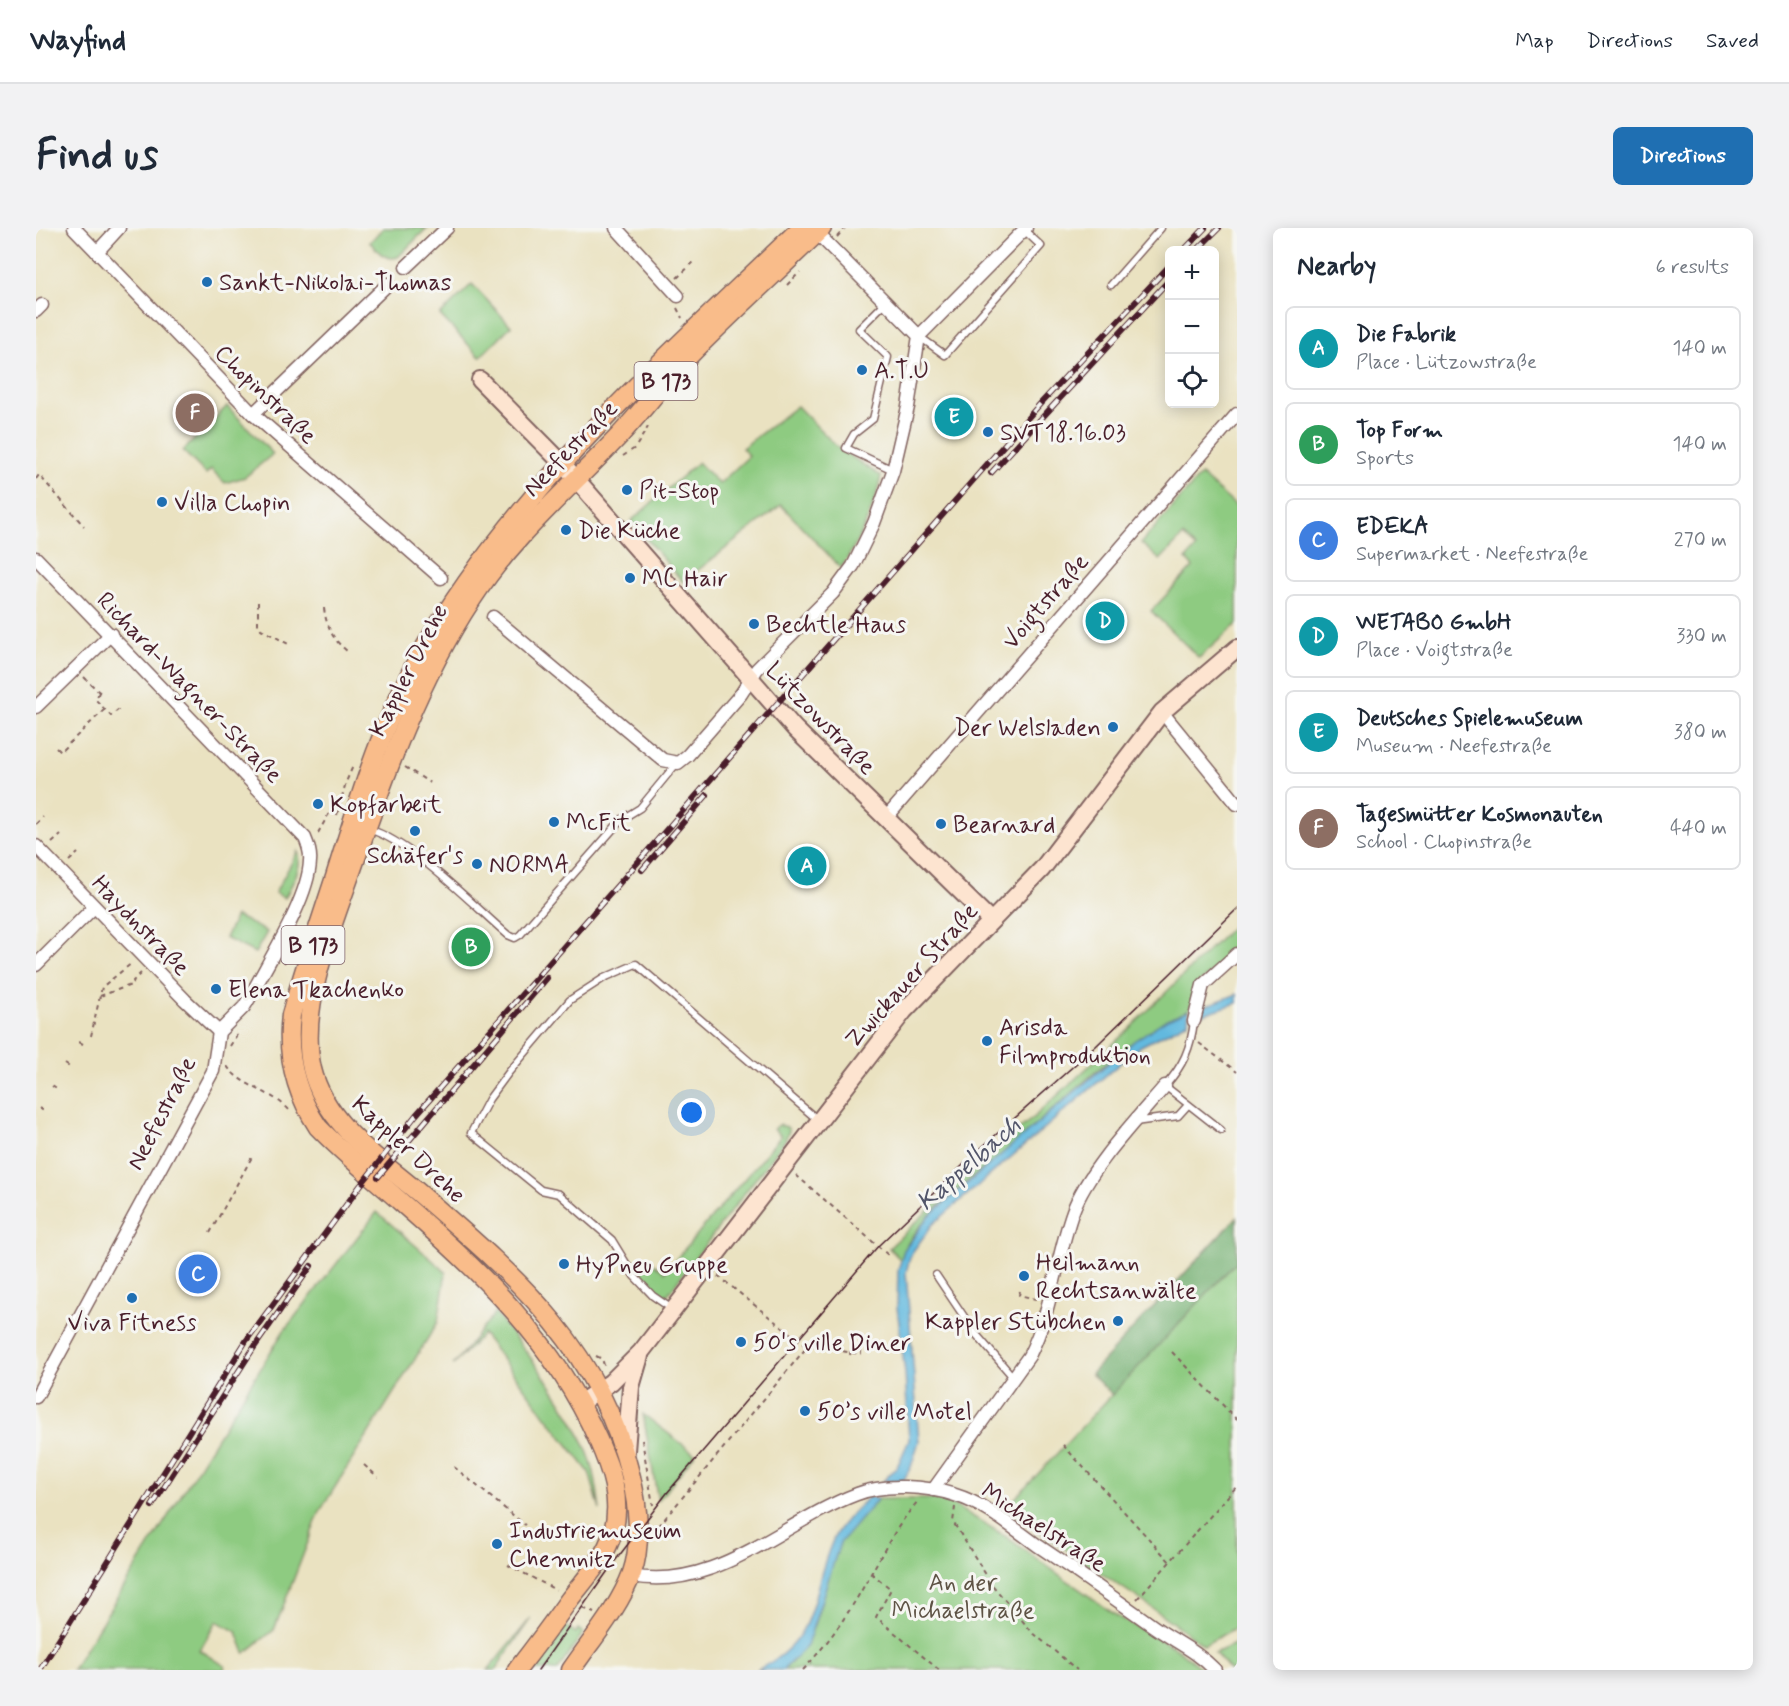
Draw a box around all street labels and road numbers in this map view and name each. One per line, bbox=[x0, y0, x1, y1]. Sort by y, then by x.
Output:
street label: Chopinstraße bbox=[207, 339, 323, 452]
road number: B 173 bbox=[634, 362, 698, 400]
street label: Neefestraße bbox=[517, 394, 625, 504]
street label: Voigtstraße bbox=[996, 548, 1099, 658]
street label: Richard-Wagner-Straße bbox=[87, 586, 289, 793]
street label: Kappler Drehe bbox=[363, 599, 456, 742]
street label: Lützowstraße bbox=[758, 656, 882, 782]
street label: Haydnstraße bbox=[84, 869, 196, 983]
street label: Zwickauer Straße bbox=[839, 897, 986, 1055]
road number: B 173 bbox=[282, 926, 344, 964]
street label: Neefestraße bbox=[121, 1052, 204, 1176]
street label: Kappler Drehe bbox=[344, 1089, 472, 1211]
street label: Michaelstraße bbox=[975, 1476, 1112, 1580]

